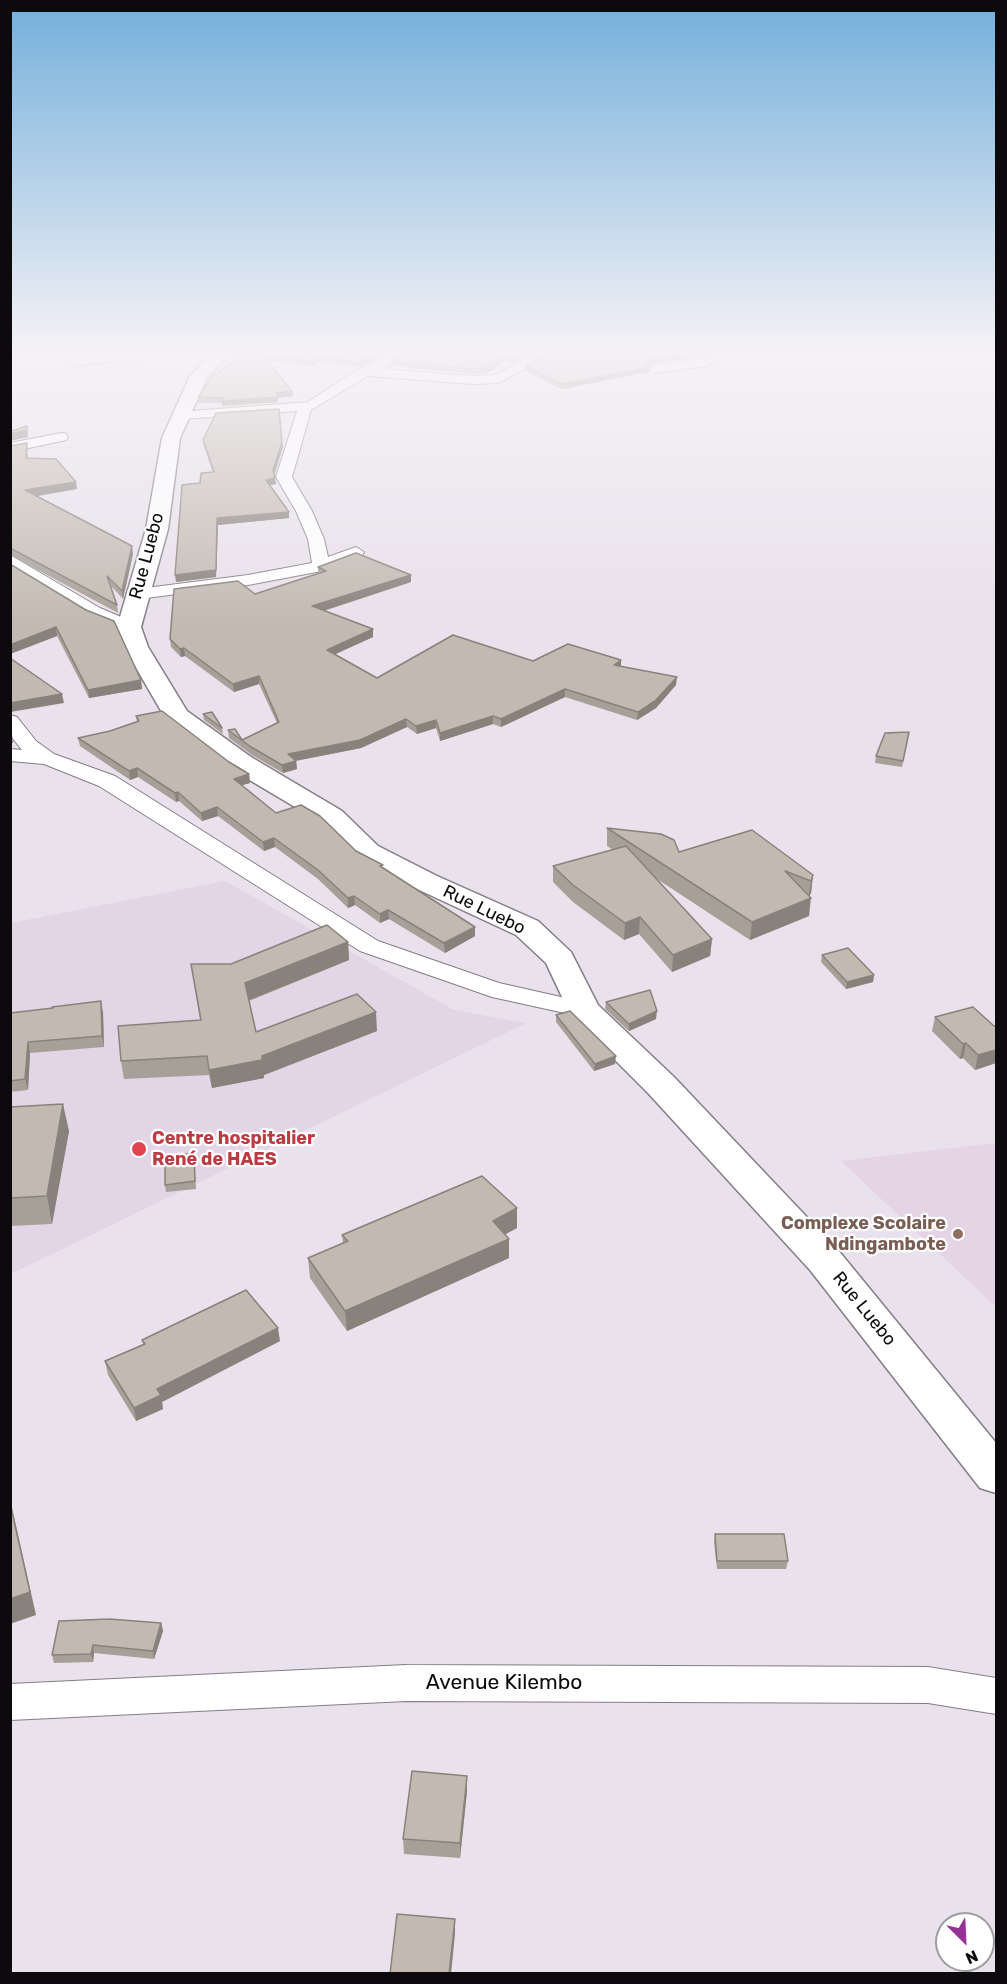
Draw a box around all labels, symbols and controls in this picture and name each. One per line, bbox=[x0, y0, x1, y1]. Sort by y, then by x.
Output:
street label: Rue Luebo bbox=[125, 510, 169, 602]
street label: Rue Luebo bbox=[439, 881, 529, 939]
place label: Centre hospitalier René de HAES bbox=[152, 1128, 315, 1170]
marker: Centre hospitalier René de HAES bbox=[130, 1140, 148, 1158]
place label: Complexe Scolaire Ndingambote bbox=[781, 1213, 946, 1256]
marker: Complexe Scolaire Ndingambote bbox=[951, 1227, 965, 1241]
street label: Rue Luebo bbox=[828, 1268, 900, 1350]
street label: Avenue Kilembo bbox=[426, 1670, 582, 1696]
north arrow bbox=[935, 1912, 995, 1972]
text: N bbox=[963, 1946, 981, 1968]

